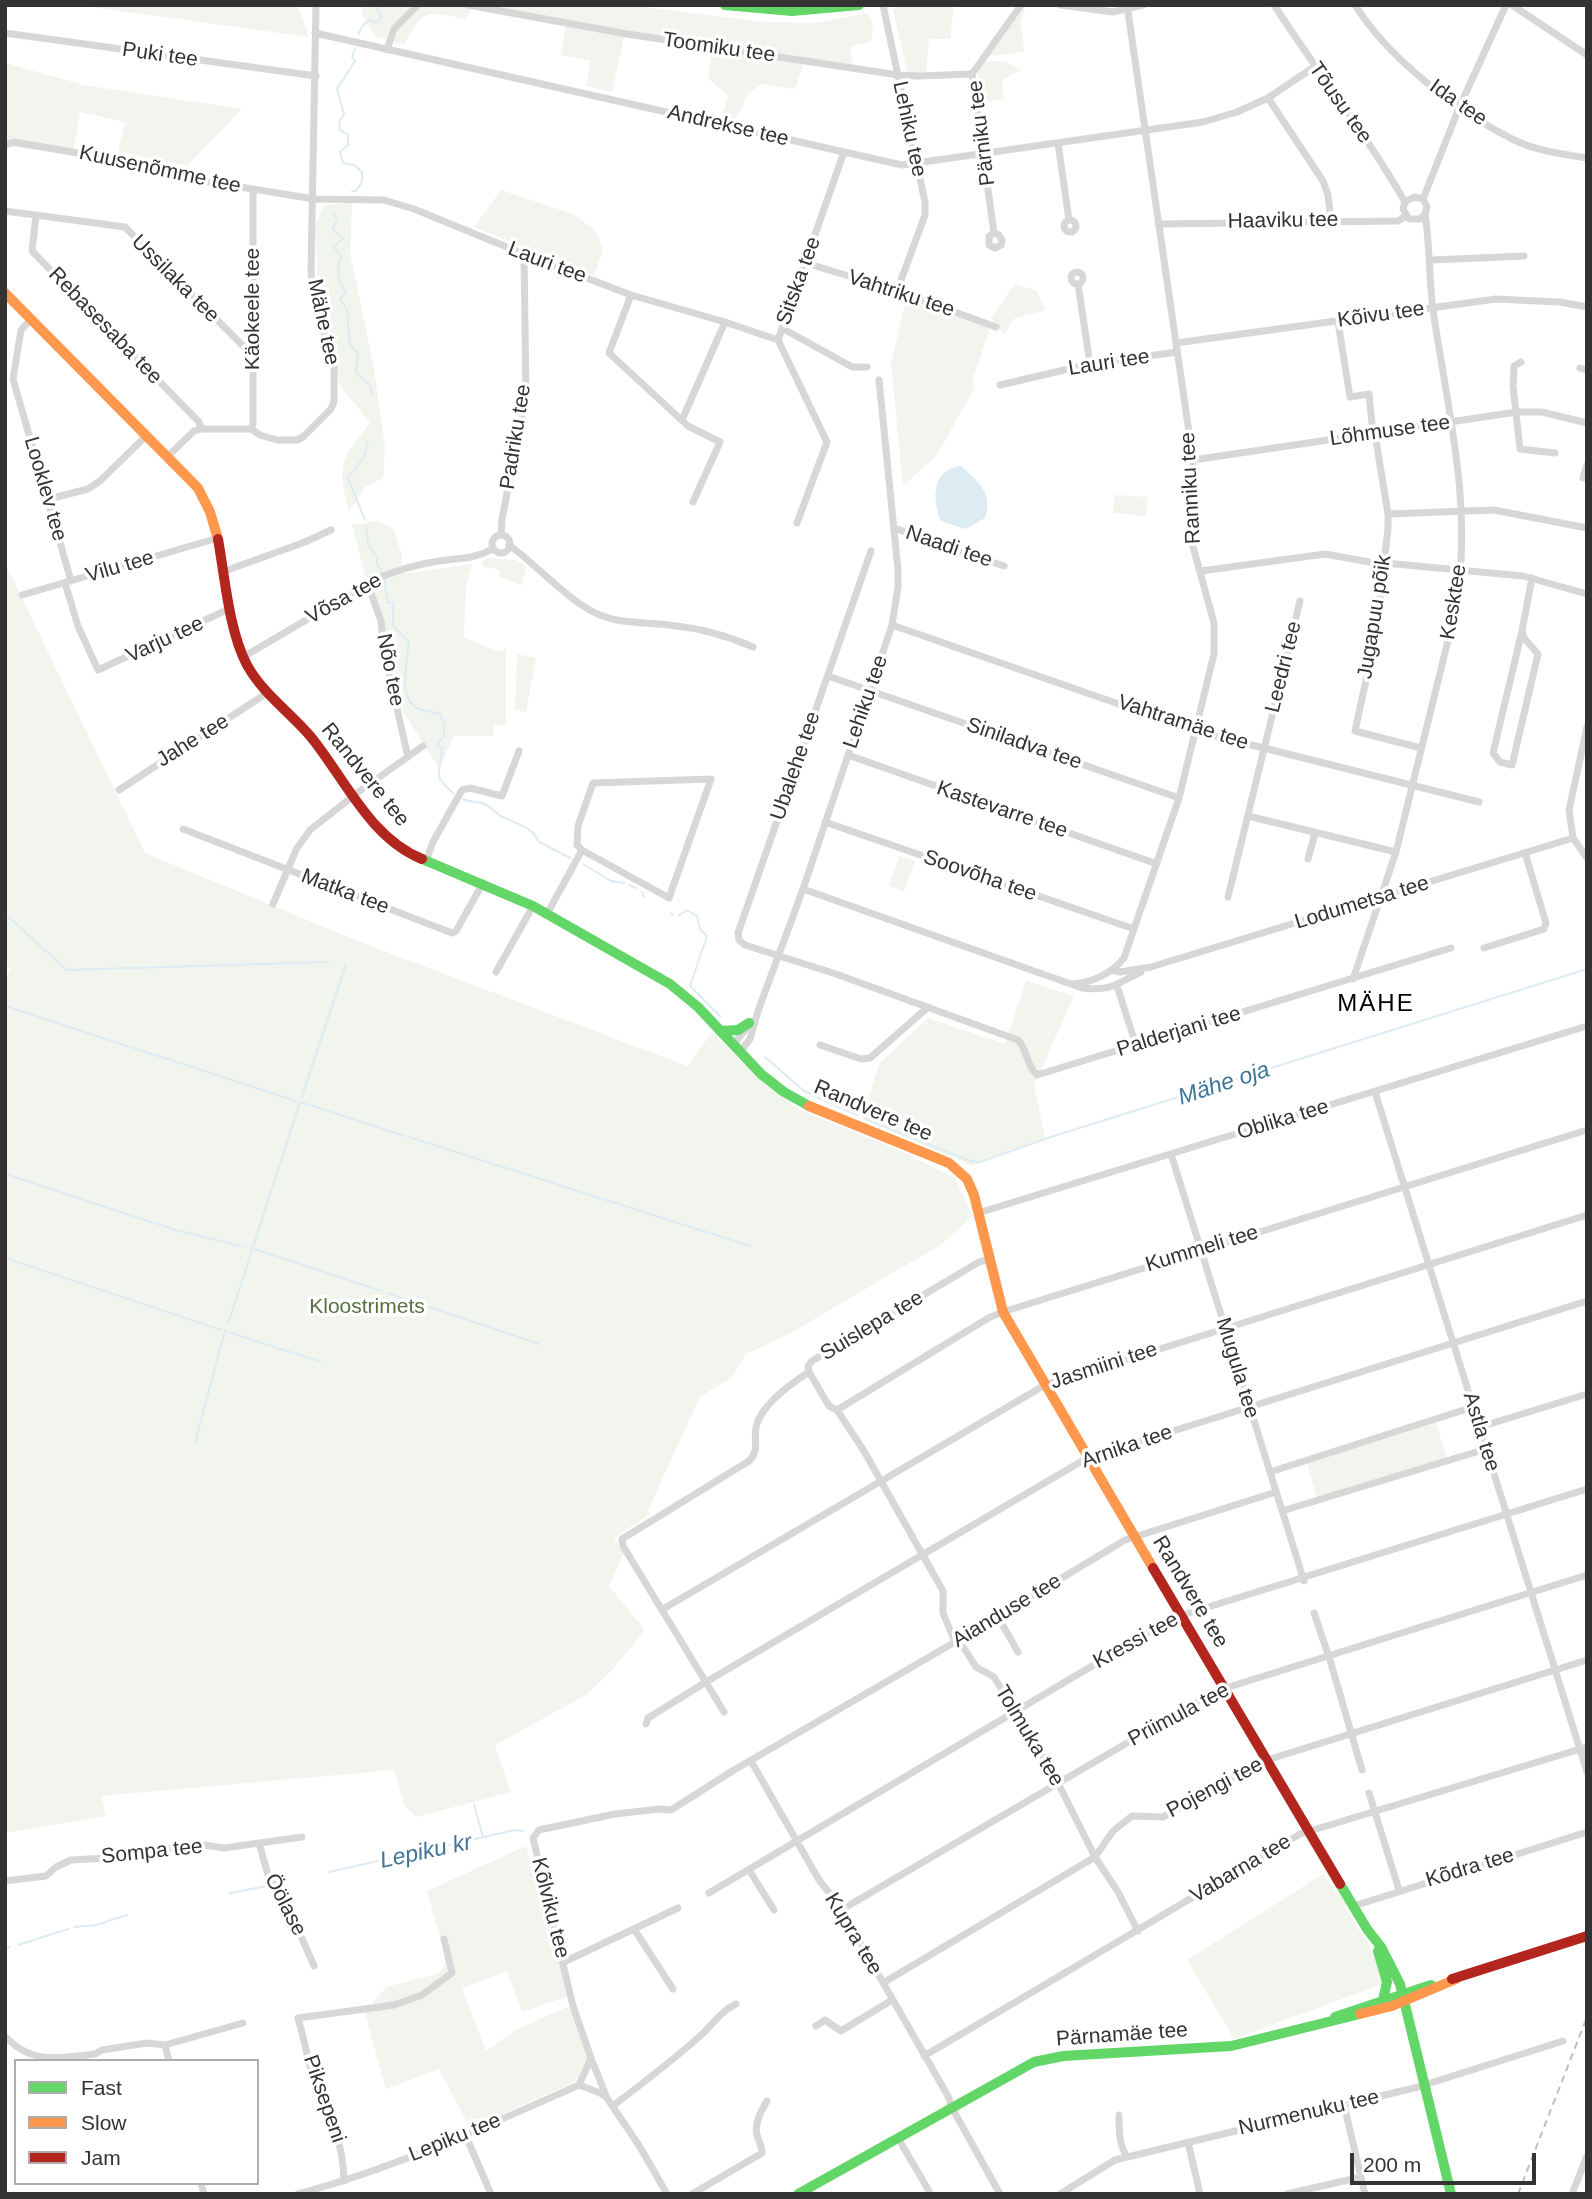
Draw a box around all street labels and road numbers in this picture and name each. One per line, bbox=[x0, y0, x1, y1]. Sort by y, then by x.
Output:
street label: Toomiku tee bbox=[661, 28, 777, 68]
street label: Puki tee bbox=[121, 37, 199, 73]
street label: Tõusu tee bbox=[1303, 58, 1377, 148]
street label: Ida tee bbox=[1424, 74, 1492, 132]
street label: Lehiku tee bbox=[887, 79, 931, 179]
street label: Pärniku tee bbox=[963, 79, 1001, 187]
street label: Andrekse tee bbox=[665, 100, 791, 152]
street label: Kuusenõmme tee bbox=[77, 141, 243, 199]
street label: Haaviku tee bbox=[1227, 207, 1339, 235]
street label: Ussilaka tee bbox=[126, 230, 224, 328]
street label: Sitska tee bbox=[771, 233, 827, 329]
street label: Lauri tee bbox=[504, 237, 590, 289]
street label: Käokeele tee bbox=[240, 248, 266, 370]
street label: Rebasesaba tee bbox=[43, 262, 167, 390]
street label: Vahtriku tee bbox=[845, 265, 957, 323]
street label: Mähe tee bbox=[302, 277, 344, 367]
street label: Kõivu tee bbox=[1336, 296, 1426, 334]
street label: Lauri tee bbox=[1067, 344, 1151, 382]
street label: Padriku tee bbox=[495, 383, 537, 491]
street label: Lõhmuse tee bbox=[1328, 410, 1452, 452]
street label: Ranniku tee bbox=[1175, 431, 1207, 545]
street label: Looklev tee bbox=[18, 434, 72, 544]
street label: Naadi tee bbox=[902, 520, 996, 574]
street label: Vilu tee bbox=[83, 545, 157, 589]
street label: Jugapuu põik bbox=[1353, 553, 1397, 681]
street label: Kesktee bbox=[1436, 563, 1472, 641]
street label: Võsa tee bbox=[302, 568, 386, 630]
street label: Varju tee bbox=[122, 611, 208, 669]
street label: Leedri tee bbox=[1260, 619, 1308, 715]
street label: Nõo tee bbox=[371, 631, 409, 709]
street label: Lehiku tee bbox=[838, 652, 894, 752]
street label: Vahtramäe tee bbox=[1114, 690, 1252, 756]
street label: Ubalehe tee bbox=[766, 708, 826, 824]
street label: Jahe tee bbox=[152, 709, 234, 773]
street label: Siniladva tee bbox=[963, 713, 1085, 775]
street label: Randvere tee bbox=[316, 718, 414, 832]
street label: Kastevarre tee bbox=[933, 776, 1071, 844]
street label: Soovõha tee bbox=[920, 845, 1040, 907]
street label: Matka tee bbox=[297, 864, 393, 920]
street label: Lodumetsa tee bbox=[1292, 871, 1432, 935]
street label: Palderjani tee bbox=[1114, 1001, 1244, 1063]
street label: Randvere tee bbox=[810, 1075, 936, 1147]
street label: Oblika tee bbox=[1234, 1094, 1332, 1146]
street label: Kummeli tee bbox=[1143, 1220, 1261, 1278]
street label: Suislepa tee bbox=[816, 1285, 928, 1367]
street label: Mugula tee bbox=[1210, 1315, 1264, 1421]
street label: Jasmiini tee bbox=[1047, 1337, 1161, 1395]
street label: Astla tee bbox=[1457, 1389, 1505, 1475]
street label: Arnika tee bbox=[1078, 1420, 1176, 1474]
street label: Randvere tee bbox=[1147, 1531, 1233, 1653]
street label: Aianduse tee bbox=[948, 1569, 1066, 1653]
street label: Kressi tee bbox=[1089, 1607, 1183, 1675]
street label: Priimula tee bbox=[1124, 1678, 1234, 1752]
street label: Tolmuka tee bbox=[989, 1681, 1069, 1791]
street label: Pojengi tee bbox=[1163, 1752, 1267, 1824]
street label: Vabarna tee bbox=[1186, 1829, 1296, 1909]
street label: Sompa tee bbox=[100, 1834, 204, 1870]
street label: Kõdra tee bbox=[1423, 1843, 1517, 1893]
street label: Kõlviku tee bbox=[525, 1855, 575, 1961]
street label: Öölase bbox=[259, 1870, 311, 1940]
street label: Kupra tee bbox=[819, 1888, 887, 1980]
street label: Pärnamäe tee bbox=[1055, 2018, 1189, 2052]
street label: Piksepeni bbox=[297, 2052, 351, 2146]
street label: Nurmenuku tee bbox=[1236, 2085, 1382, 2141]
street label: Lepiku tee bbox=[405, 2108, 505, 2168]

